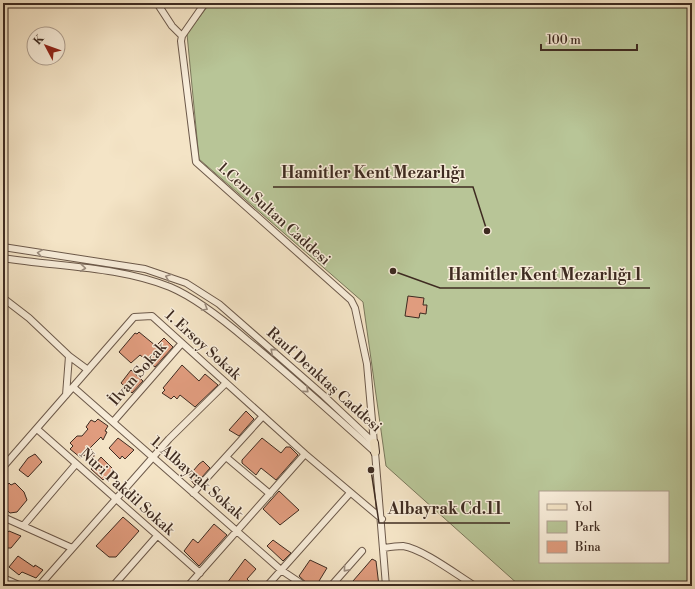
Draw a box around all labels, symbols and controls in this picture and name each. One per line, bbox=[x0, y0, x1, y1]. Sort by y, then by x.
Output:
north arrow bbox=[26, 26, 66, 66]
scale bar bbox=[541, 26, 637, 52]
text: K bbox=[31, 31, 48, 48]
text: 100 m bbox=[547, 33, 581, 48]
street label: 1.Cem Sultan Caddesi bbox=[214, 158, 334, 270]
callout: Hamitler Kent Mezarlığı bbox=[273, 159, 473, 187]
text: Hamitler Kent Mezarlığı bbox=[281, 163, 465, 183]
one-way arrow bbox=[37, 249, 43, 258]
callout: Hamitler Kent Mezarlığı 1 bbox=[440, 260, 650, 288]
one-way arrow bbox=[80, 263, 86, 272]
text: Hamitler Kent Mezarlığı 1 bbox=[448, 265, 642, 285]
one-way arrow bbox=[164, 273, 171, 281]
one-way arrow bbox=[201, 303, 208, 311]
street label: 1. Ersoy Sokak bbox=[161, 306, 246, 385]
street label: Rauf Denktaş Caddesi bbox=[263, 323, 385, 437]
street label: İlvan Sokak bbox=[104, 337, 172, 410]
one-way arrow bbox=[270, 348, 278, 356]
one-way arrow bbox=[301, 385, 309, 392]
street label: 1. Albayrak Sokak bbox=[147, 432, 248, 524]
street label: Nuri Pakdil Sokak bbox=[76, 444, 179, 540]
legend bbox=[539, 491, 669, 563]
callout: Albayrak Cd.11 bbox=[379, 495, 510, 523]
text: Albayrak Cd.11 bbox=[387, 499, 503, 519]
text: Yol bbox=[574, 500, 593, 515]
text: Park bbox=[575, 520, 601, 535]
text: Bina bbox=[574, 540, 602, 555]
one-way arrow bbox=[344, 564, 351, 571]

